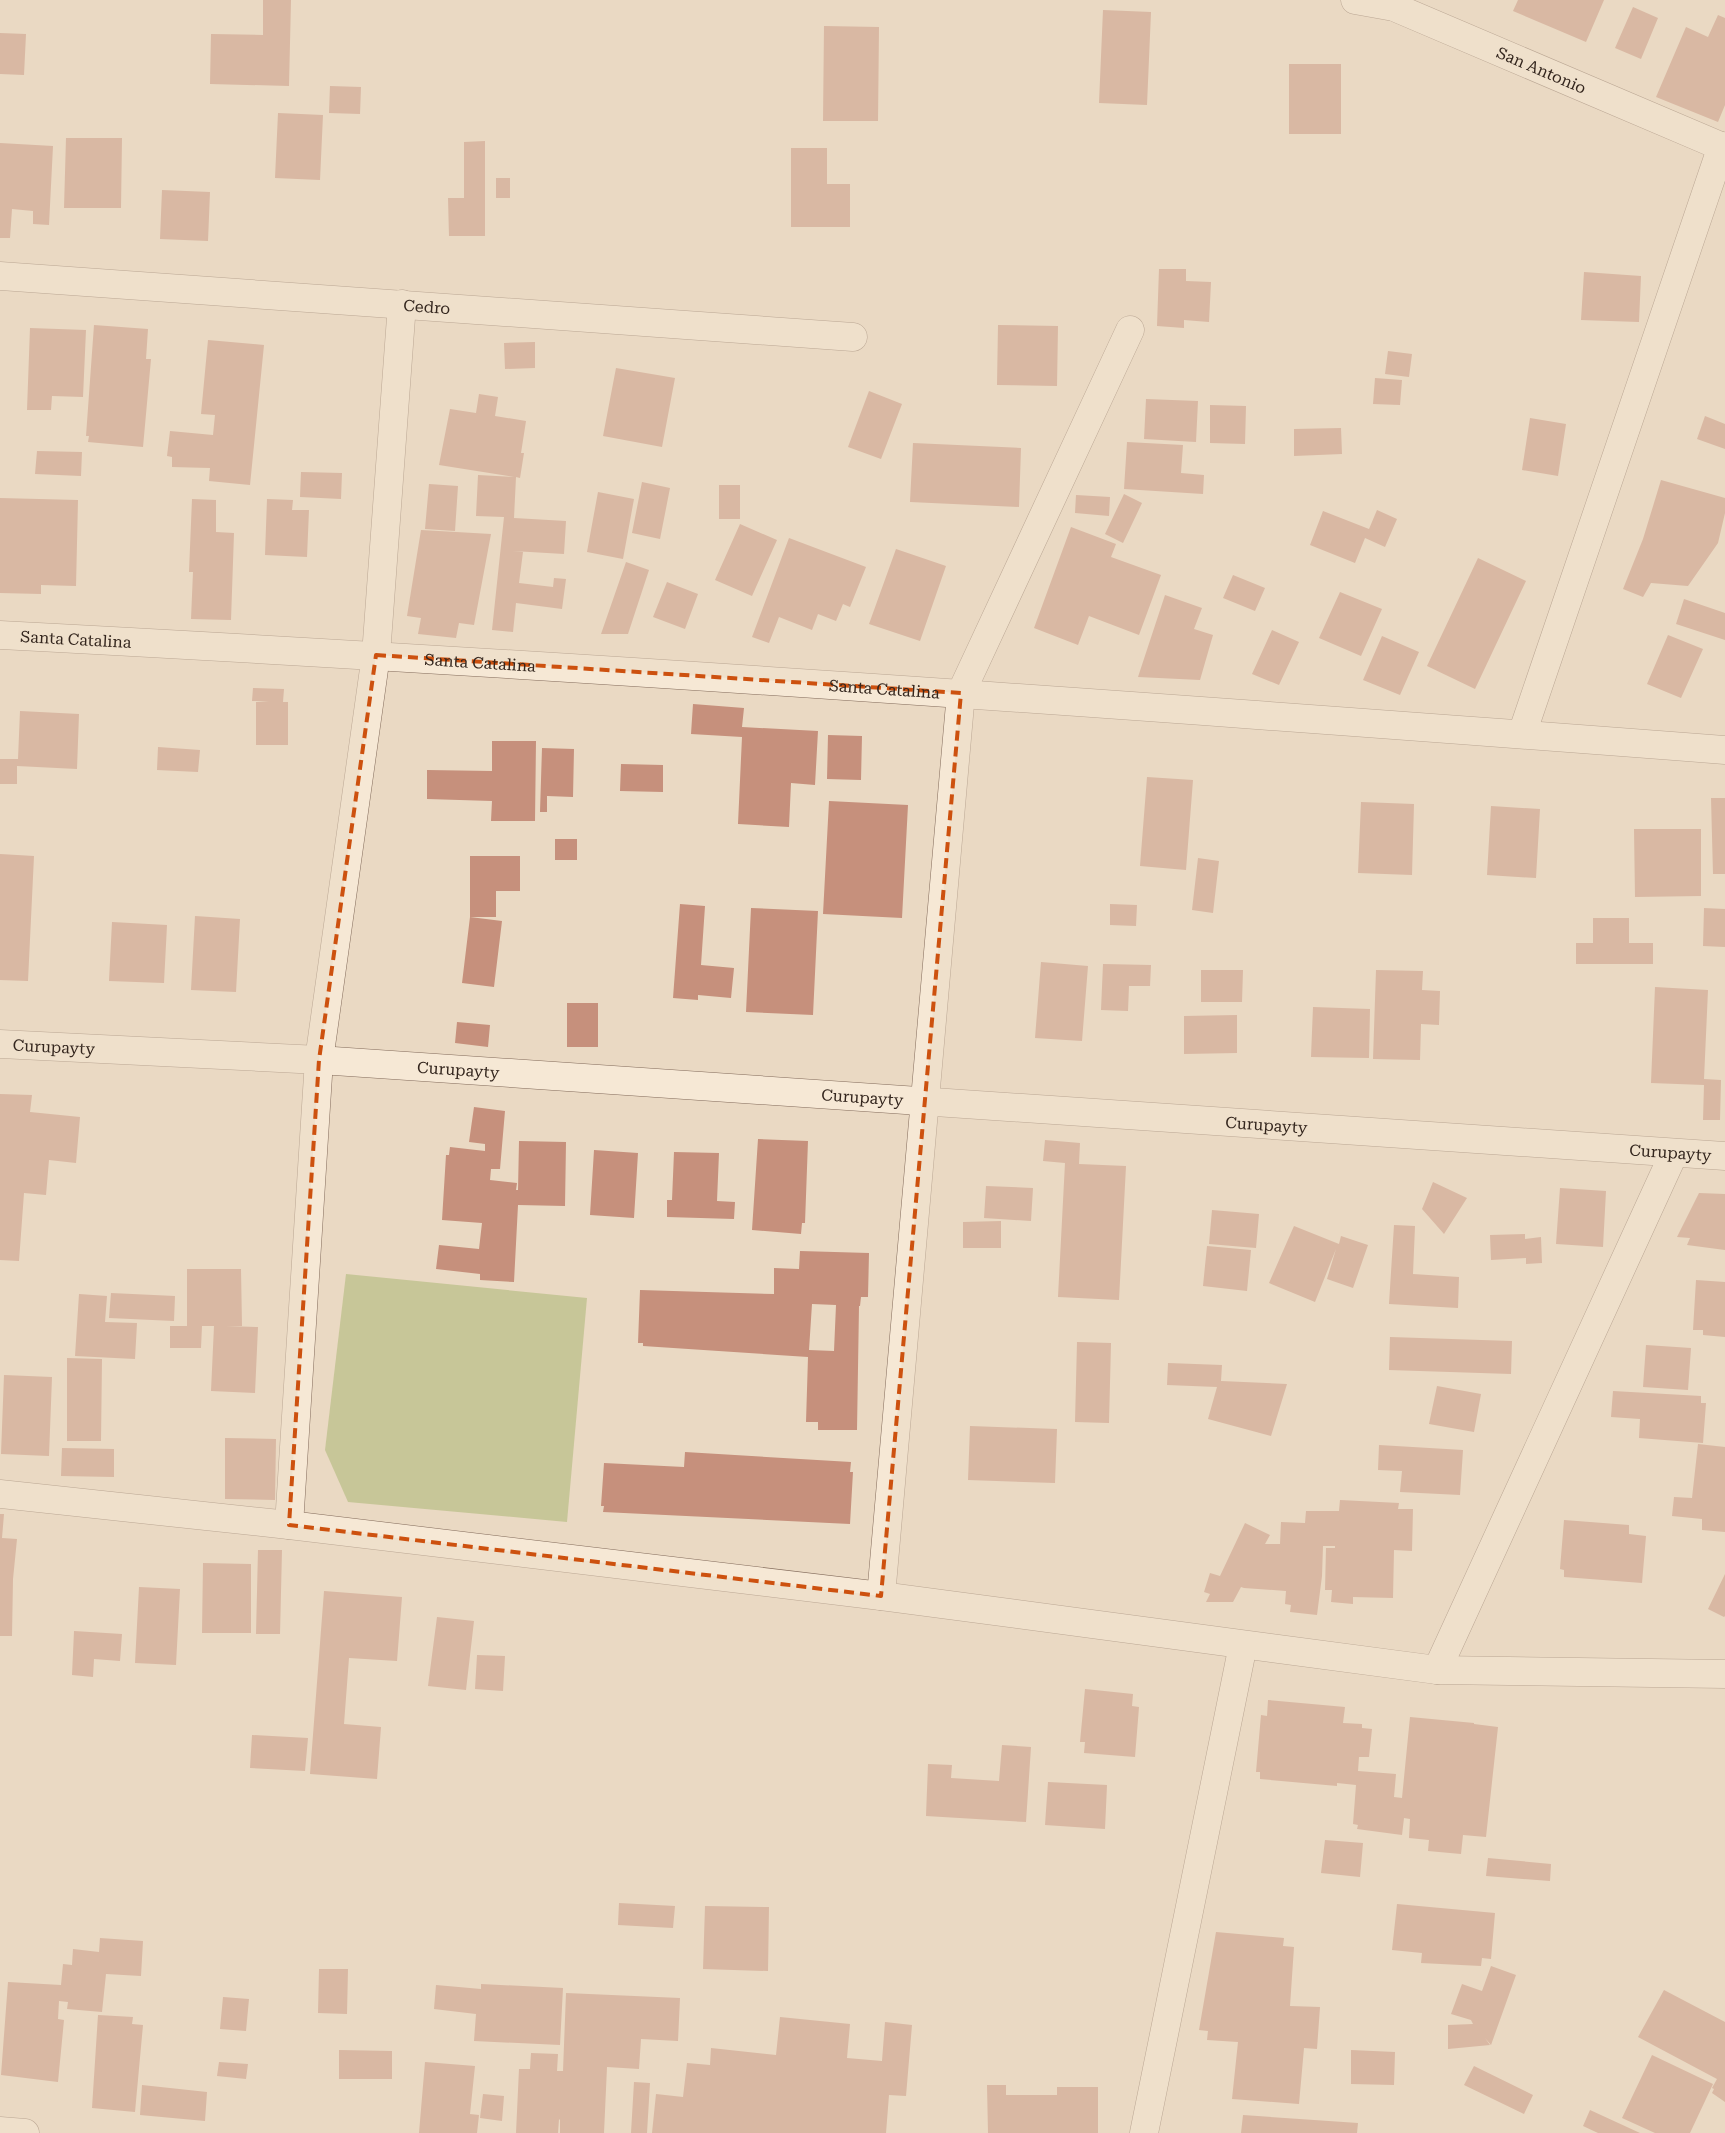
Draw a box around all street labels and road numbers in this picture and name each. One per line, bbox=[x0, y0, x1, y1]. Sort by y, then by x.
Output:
street label: San Antonio bbox=[1494, 43, 1589, 98]
street label: Cedro bbox=[403, 296, 451, 318]
street label: Santa Catalina bbox=[20, 627, 132, 652]
street label: Santa Catalina bbox=[424, 650, 537, 676]
street label: Santa Catalina bbox=[828, 676, 941, 703]
street label: Curupayty bbox=[12, 1036, 96, 1059]
street label: Curupayty bbox=[417, 1058, 500, 1082]
street label: Curupayty bbox=[821, 1085, 905, 1110]
street label: Curupayty bbox=[1225, 1113, 1309, 1138]
street label: Curupayty bbox=[1629, 1140, 1713, 1165]

